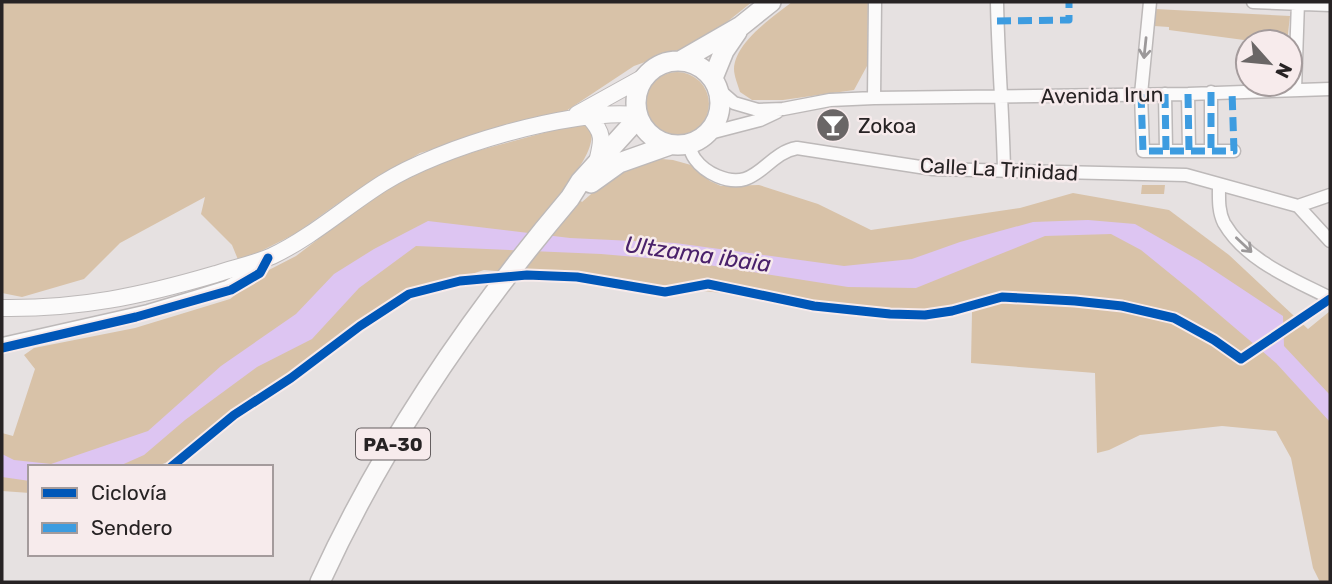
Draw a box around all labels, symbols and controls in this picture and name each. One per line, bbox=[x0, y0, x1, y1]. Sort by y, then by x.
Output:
north arrow bbox=[1234, 28, 1304, 98]
one-way arrow bbox=[1138, 36, 1151, 59]
text: N bbox=[1270, 59, 1297, 82]
street label: Avenida Irun bbox=[1041, 81, 1163, 109]
bar icon: Zokoa bbox=[814, 106, 852, 144]
place label: Zokoa bbox=[858, 113, 916, 138]
street label: Calle La Trinidad bbox=[919, 152, 1079, 186]
water label: Ultzama ibaia bbox=[623, 230, 773, 278]
one-way arrow bbox=[1235, 237, 1253, 253]
road number: PA-30 bbox=[356, 428, 430, 460]
legend bbox=[28, 465, 273, 556]
text: Ciclovía bbox=[91, 480, 167, 505]
text: Sendero bbox=[91, 515, 173, 540]

